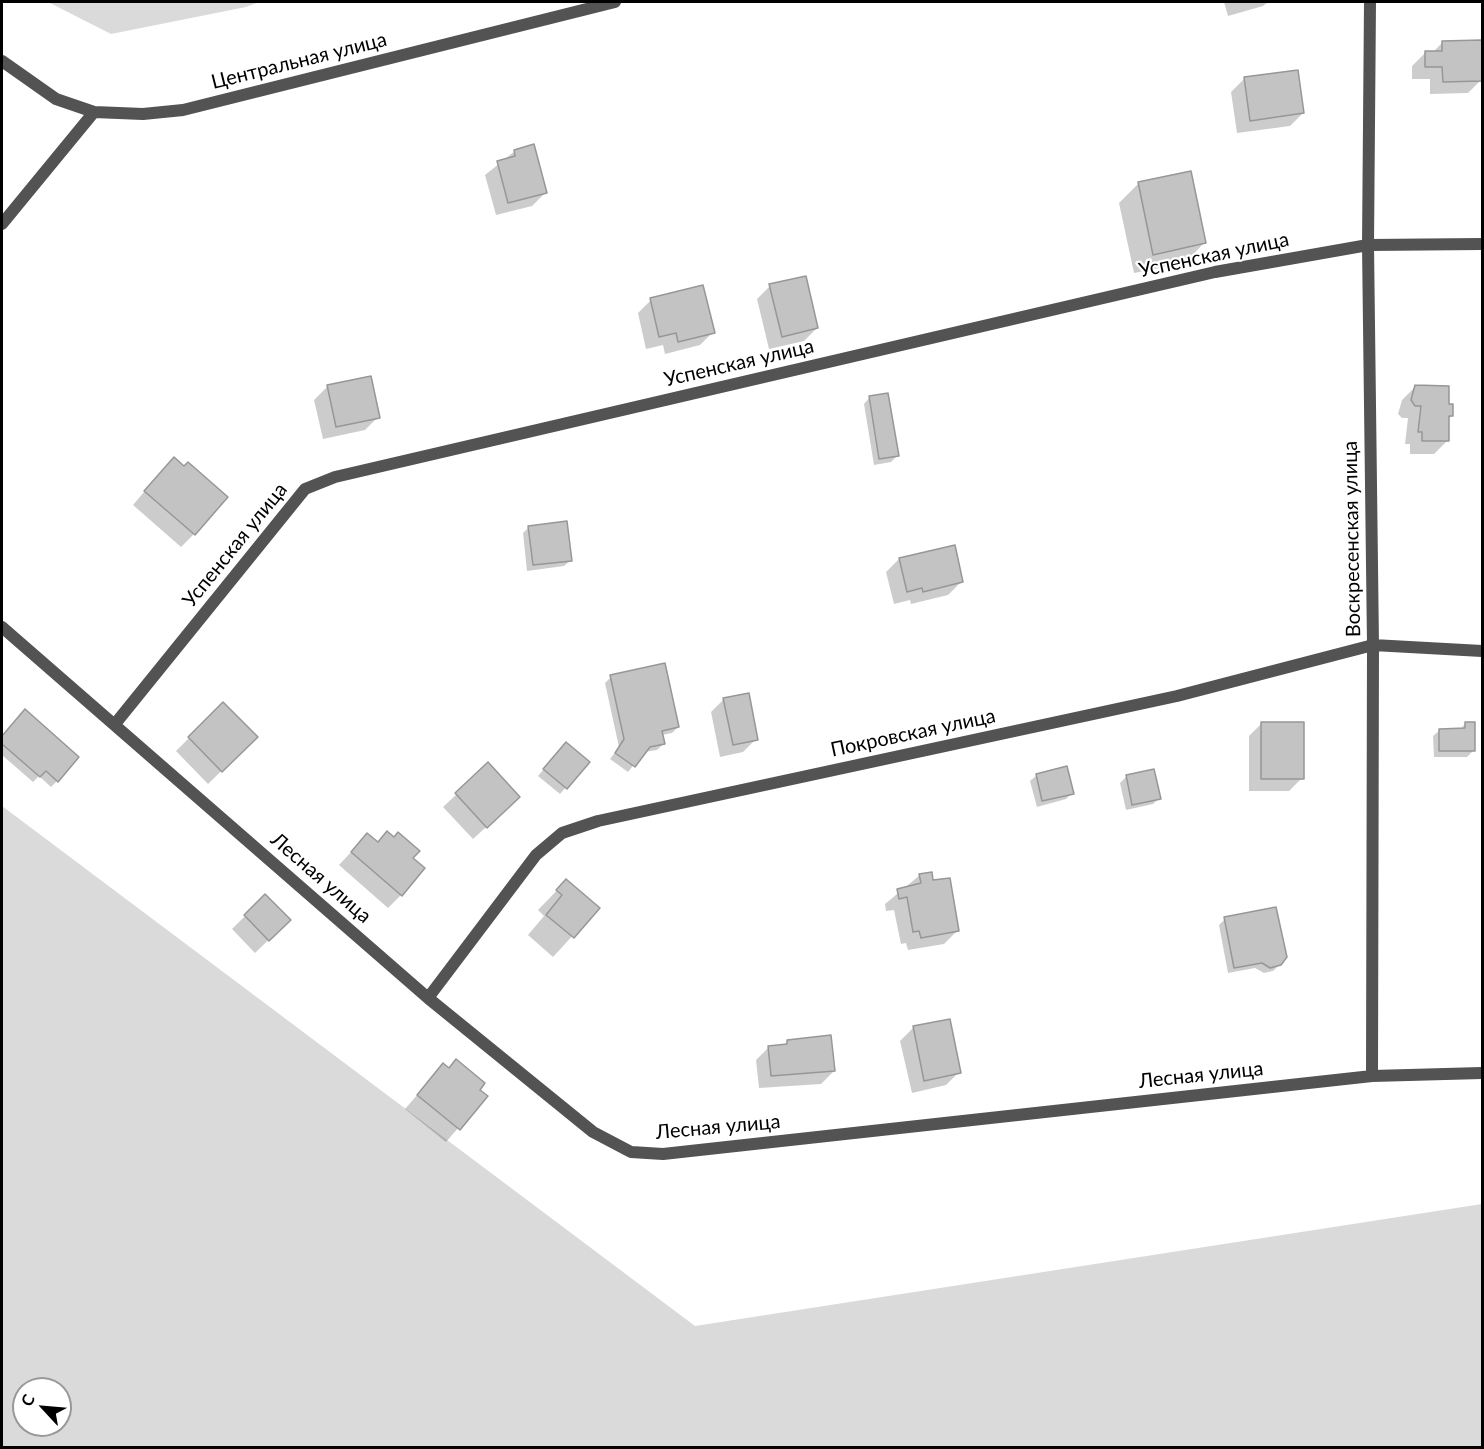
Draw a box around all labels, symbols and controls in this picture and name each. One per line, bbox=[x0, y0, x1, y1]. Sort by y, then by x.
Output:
street label: Центральная улица bbox=[209, 28, 389, 94]
street label: Успенская улица bbox=[1137, 227, 1291, 283]
street label: Успенская улица bbox=[662, 334, 816, 392]
street label: Воскресенская улица bbox=[1338, 441, 1366, 637]
street label: Успенская улица bbox=[178, 478, 292, 612]
street label: Покровская улица bbox=[828, 704, 998, 762]
street label: Лесная улица bbox=[266, 828, 376, 928]
street label: Лесная улица bbox=[1138, 1057, 1264, 1093]
street label: Лесная улица bbox=[655, 1110, 781, 1144]
north arrow bbox=[12, 1377, 72, 1437]
text: С bbox=[16, 1391, 38, 1409]

